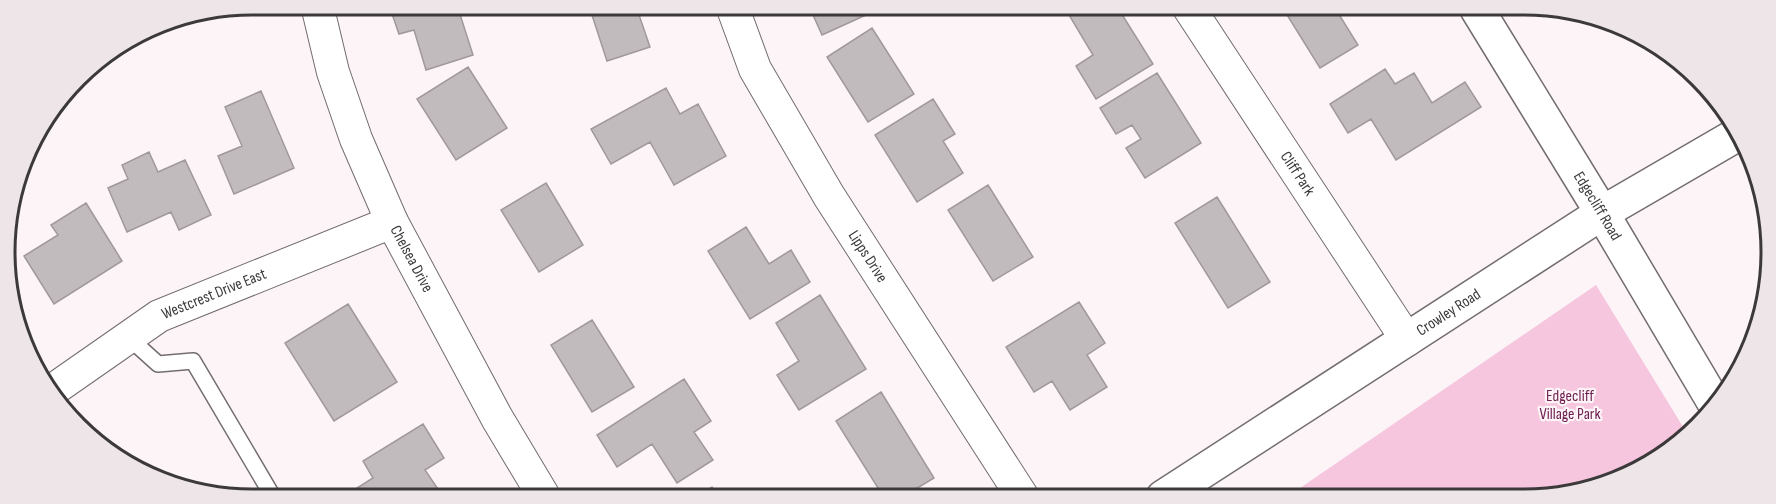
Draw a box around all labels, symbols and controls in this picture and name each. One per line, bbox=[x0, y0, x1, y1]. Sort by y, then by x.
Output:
street label: Cliff Park bbox=[1276, 148, 1319, 199]
street label: Edgecliff Road bbox=[1569, 168, 1626, 244]
street label: Chelsea Drive bbox=[386, 222, 437, 295]
street label: Lipps Drive bbox=[844, 227, 892, 286]
street label: Westcrest Drive East bbox=[159, 264, 269, 323]
street label: Crowley Road bbox=[1413, 285, 1484, 340]
park label: Edgecliff Village Park bbox=[1540, 387, 1601, 424]

